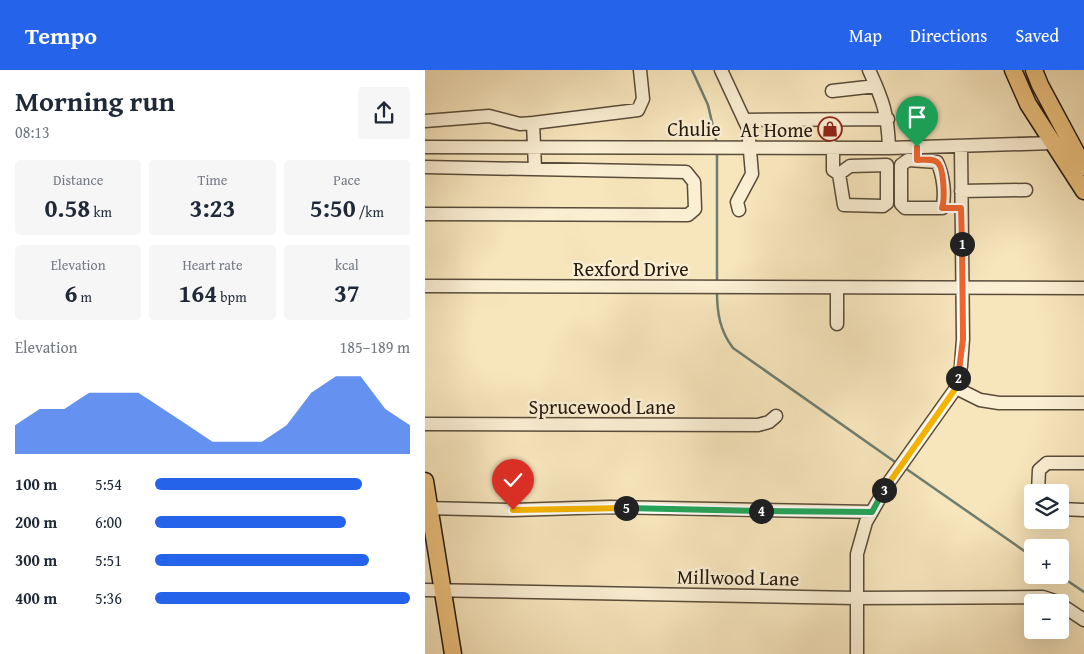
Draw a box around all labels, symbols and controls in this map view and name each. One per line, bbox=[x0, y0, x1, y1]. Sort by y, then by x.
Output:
text: Tempo bbox=[25, 18, 97, 53]
text: Map bbox=[849, 22, 882, 49]
text: Directions bbox=[910, 22, 987, 49]
text: Saved bbox=[1015, 22, 1059, 49]
text: Morning run bbox=[15, 80, 175, 121]
button: share bbox=[358, 87, 410, 139]
pin bbox=[896, 96, 938, 147]
icon: arrive bbox=[903, 103, 931, 131]
street label: Chulie bbox=[667, 114, 721, 143]
place label: At Home bbox=[740, 115, 813, 144]
shop icon: At Home bbox=[817, 116, 843, 142]
text: 08:13 bbox=[15, 120, 50, 144]
text: Distance bbox=[53, 170, 103, 190]
text: Time bbox=[198, 170, 227, 190]
text: Pace bbox=[333, 170, 360, 190]
text: 0.58 bbox=[44, 190, 90, 226]
text: 3:23 bbox=[190, 190, 235, 226]
text: 5:50 bbox=[310, 190, 356, 226]
text: km bbox=[90, 202, 112, 222]
text: /km bbox=[356, 202, 384, 222]
pin: 1 bbox=[949, 232, 975, 256]
text: 1 bbox=[959, 234, 966, 254]
street label: Rexford Drive bbox=[573, 254, 689, 283]
text: Elevation bbox=[51, 255, 106, 275]
text: Heart rate bbox=[182, 255, 243, 275]
text: kcal bbox=[335, 255, 359, 275]
text: 6 bbox=[64, 275, 77, 311]
text: 164 bbox=[178, 275, 217, 311]
text: 37 bbox=[334, 275, 360, 311]
text: m bbox=[77, 287, 92, 307]
text: bpm bbox=[217, 287, 247, 307]
text: Elevation bbox=[15, 335, 78, 359]
text: 185–189 m bbox=[340, 335, 410, 359]
pin: 2 bbox=[945, 366, 971, 390]
text: 2 bbox=[955, 368, 962, 388]
street label: Sprucewood Lane bbox=[528, 392, 676, 421]
pin bbox=[492, 459, 534, 510]
icon: check bbox=[499, 466, 527, 494]
text: 100 m bbox=[15, 472, 57, 496]
text: 5:54 bbox=[95, 472, 122, 496]
pin: 3 bbox=[871, 478, 897, 502]
text: 3 bbox=[881, 480, 888, 500]
map controls bbox=[1024, 484, 1069, 639]
button: layers bbox=[1024, 484, 1069, 529]
pin: 5 bbox=[613, 496, 639, 520]
text: 5 bbox=[623, 498, 630, 518]
pin: 4 bbox=[749, 498, 773, 524]
text: 4 bbox=[758, 501, 765, 521]
text: 200 m bbox=[15, 510, 57, 534]
text: 6:00 bbox=[95, 510, 122, 534]
button: + bbox=[1024, 539, 1069, 584]
text: 300 m bbox=[15, 548, 57, 572]
text: 5:51 bbox=[95, 548, 122, 572]
street label: Millwood Lane bbox=[677, 561, 799, 593]
text: 400 m bbox=[15, 586, 57, 610]
text: 5:36 bbox=[95, 586, 122, 610]
button: − bbox=[1024, 594, 1069, 639]

